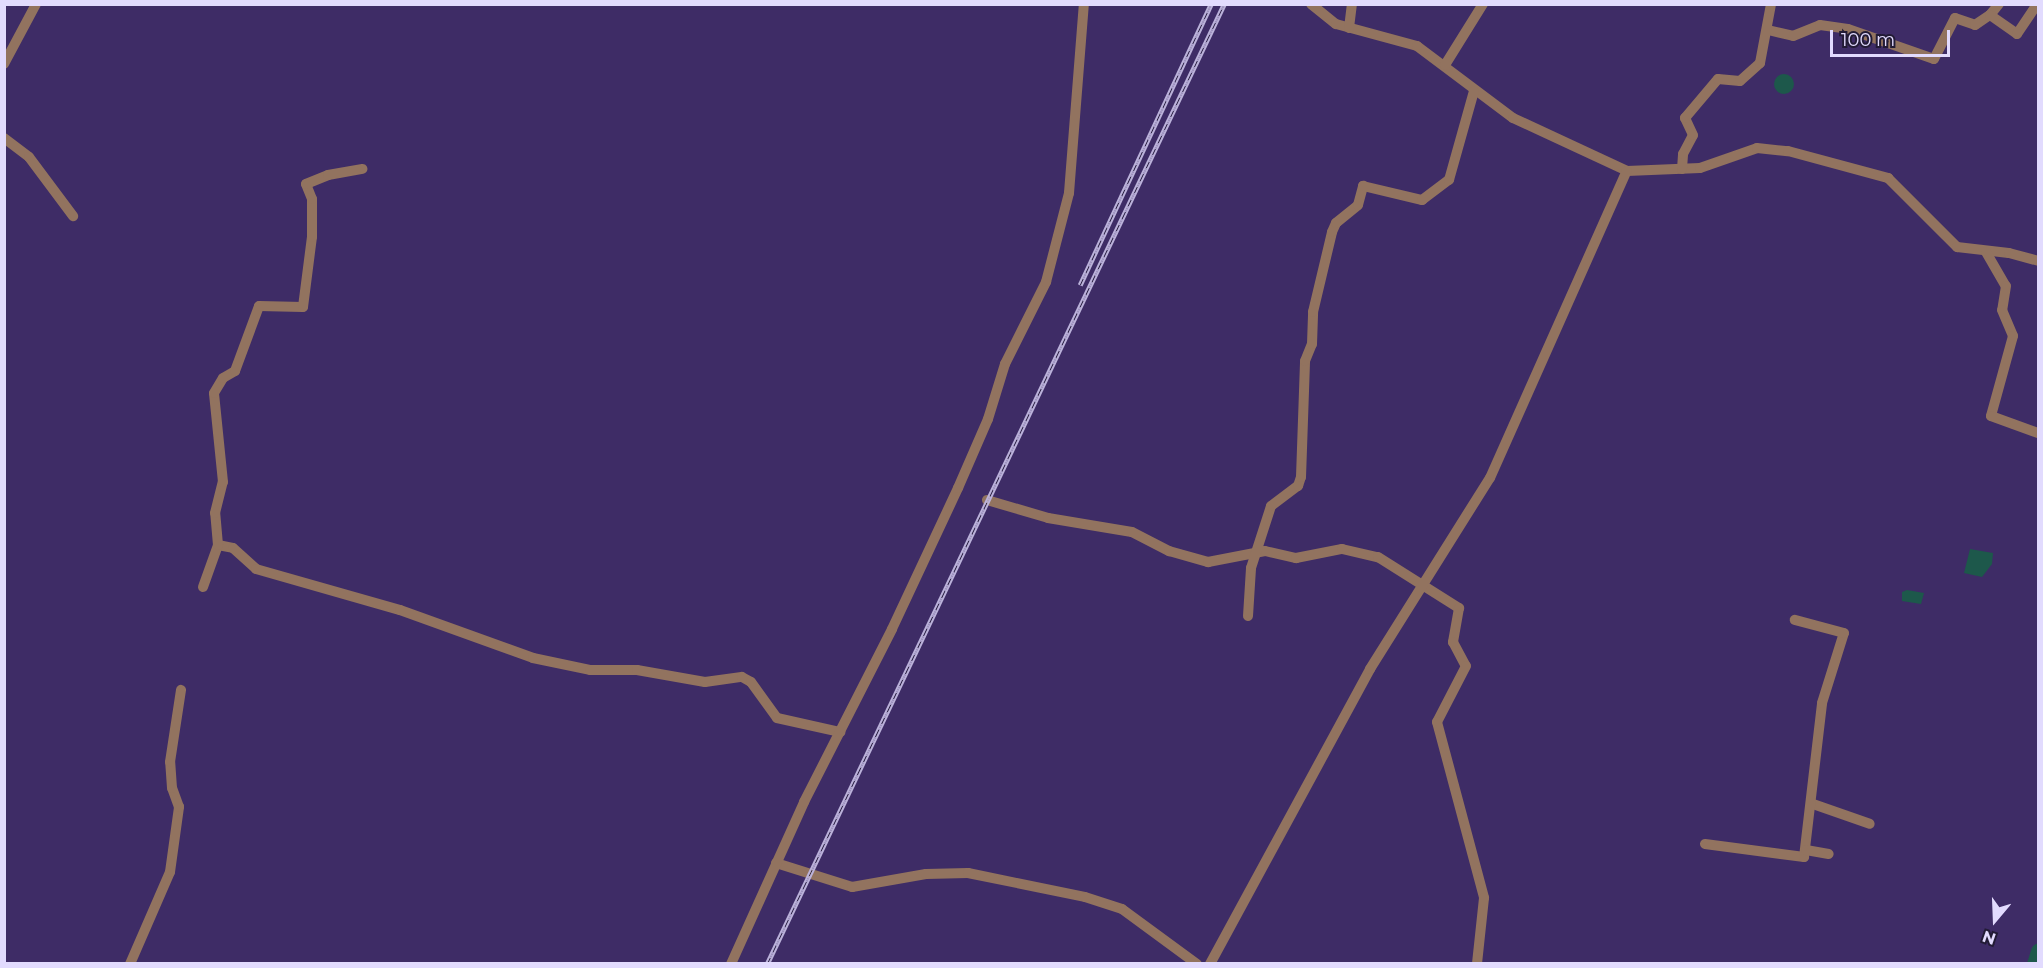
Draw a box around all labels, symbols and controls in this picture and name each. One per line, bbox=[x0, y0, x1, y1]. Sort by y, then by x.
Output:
scale bar bbox=[1833, 18, 1953, 56]
text: 100 m bbox=[1841, 29, 1895, 51]
north arrow bbox=[1965, 890, 2025, 950]
text: N bbox=[1980, 926, 1998, 949]

